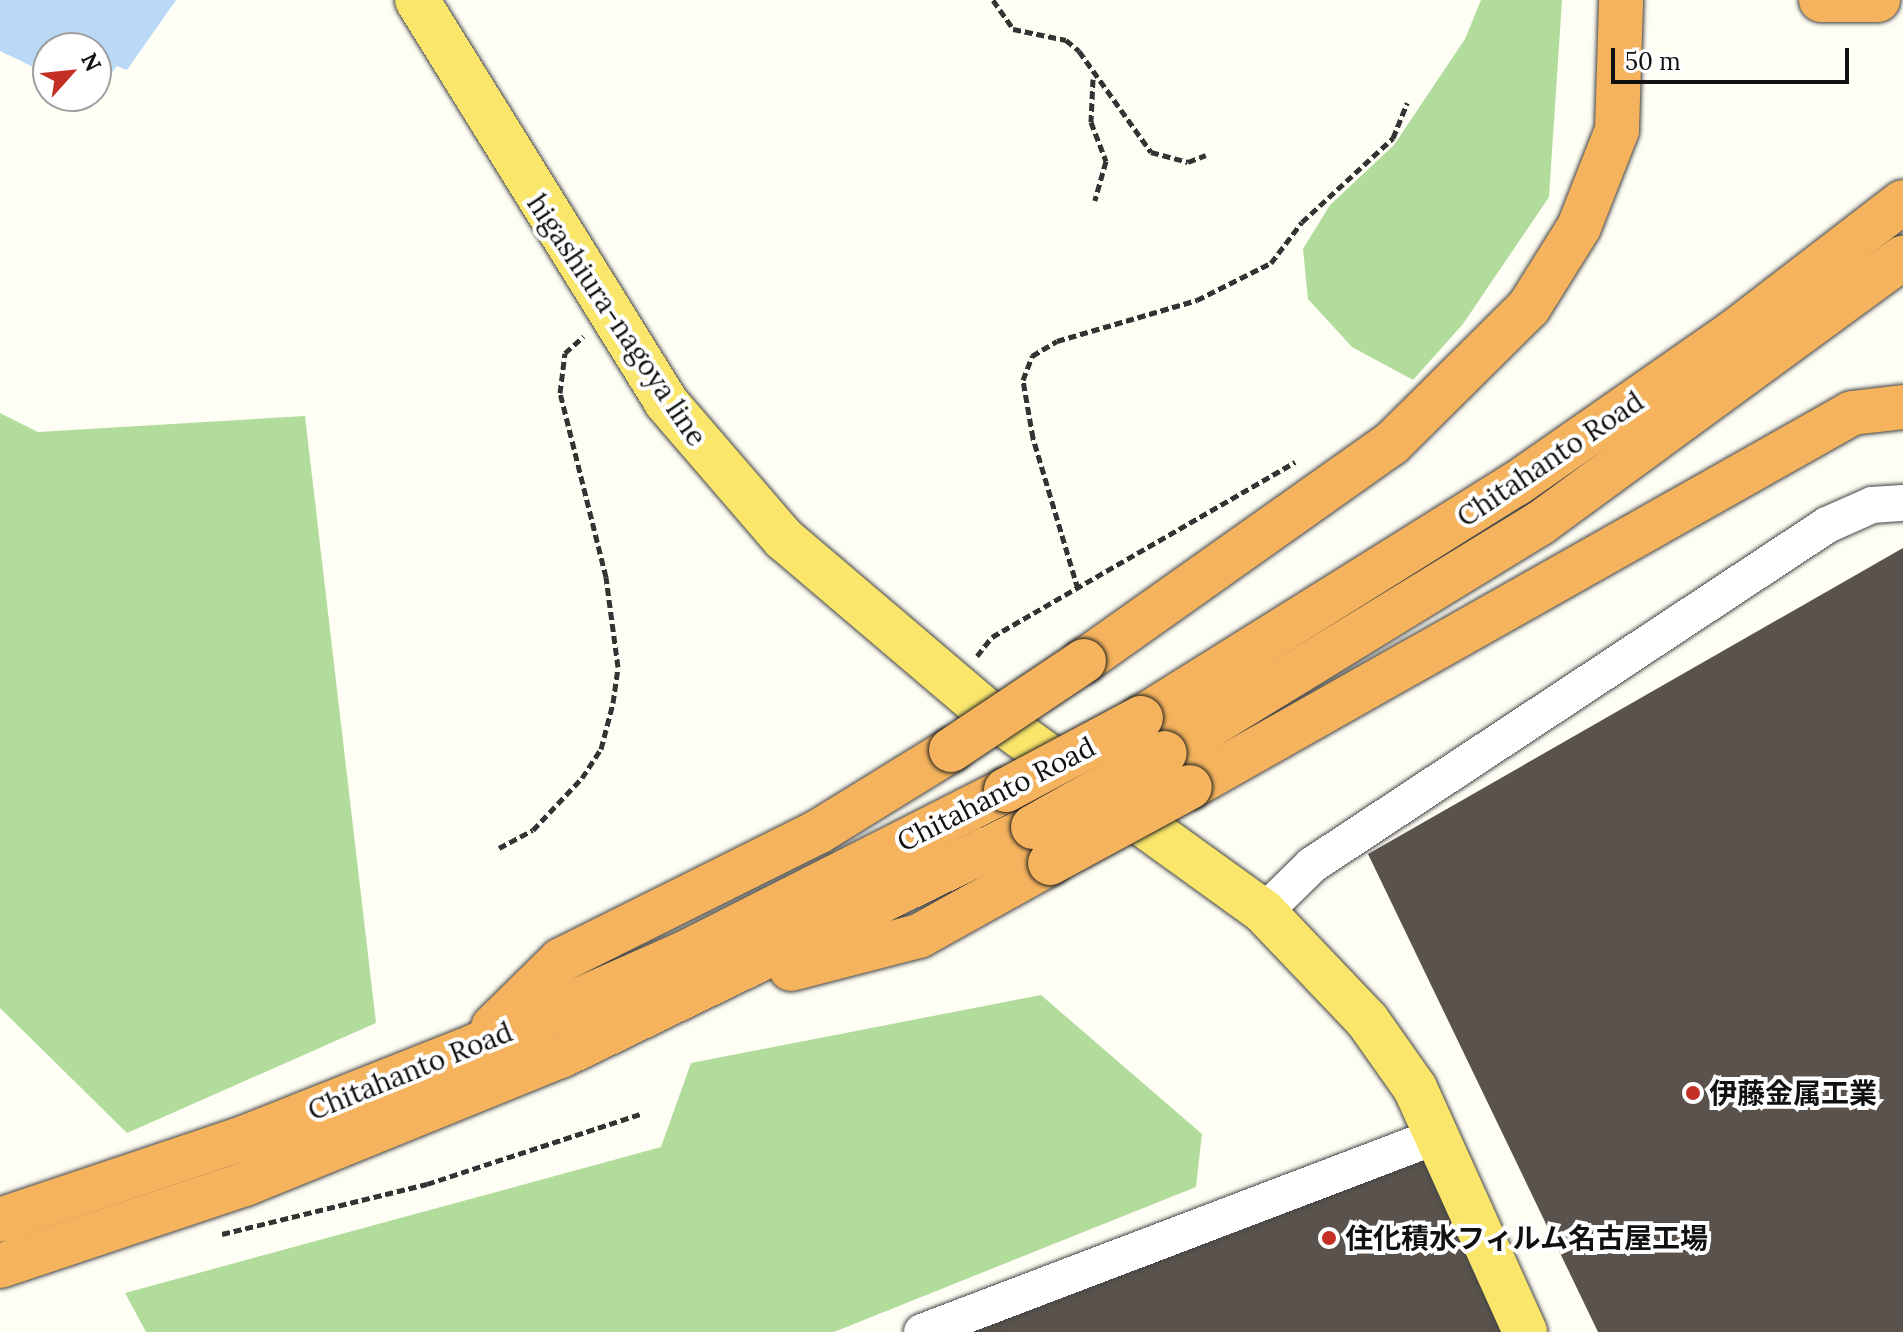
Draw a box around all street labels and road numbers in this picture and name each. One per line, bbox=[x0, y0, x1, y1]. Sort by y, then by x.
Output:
street label: higashiura-nagoya line bbox=[520, 188, 714, 452]
street label: Chitahanto Road bbox=[1450, 384, 1650, 534]
street label: Chitahanto Road bbox=[891, 730, 1101, 858]
street label: Chitahanto Road bbox=[303, 1015, 517, 1127]

